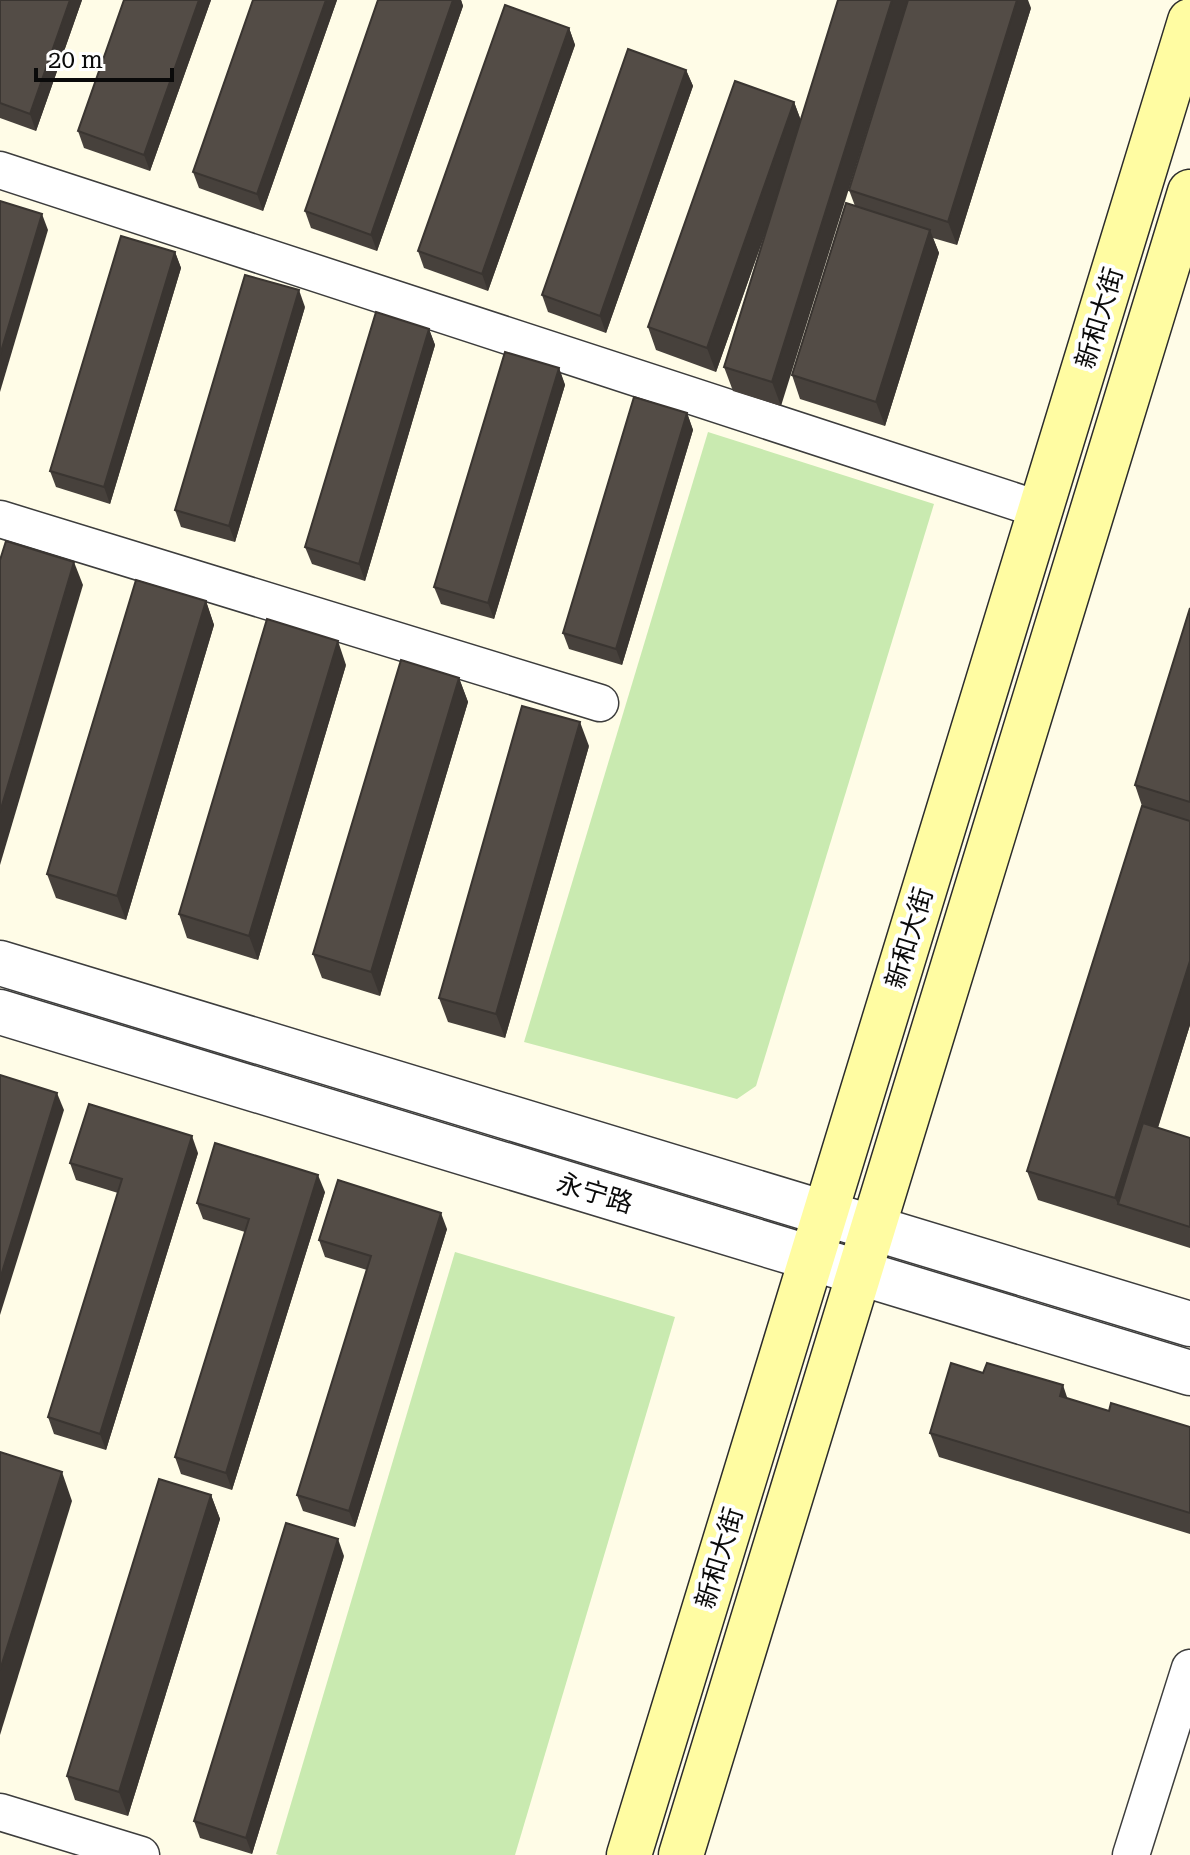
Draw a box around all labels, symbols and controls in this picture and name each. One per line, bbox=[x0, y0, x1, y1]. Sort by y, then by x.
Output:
scale bar bbox=[36, 32, 172, 82]
text: 20 m bbox=[48, 46, 103, 74]
street label: 新和大街 bbox=[1069, 264, 1129, 372]
street label: 新和大街 bbox=[879, 884, 939, 992]
street label: 永宁路 bbox=[553, 1167, 637, 1219]
street label: 新和大街 bbox=[689, 1504, 749, 1612]

